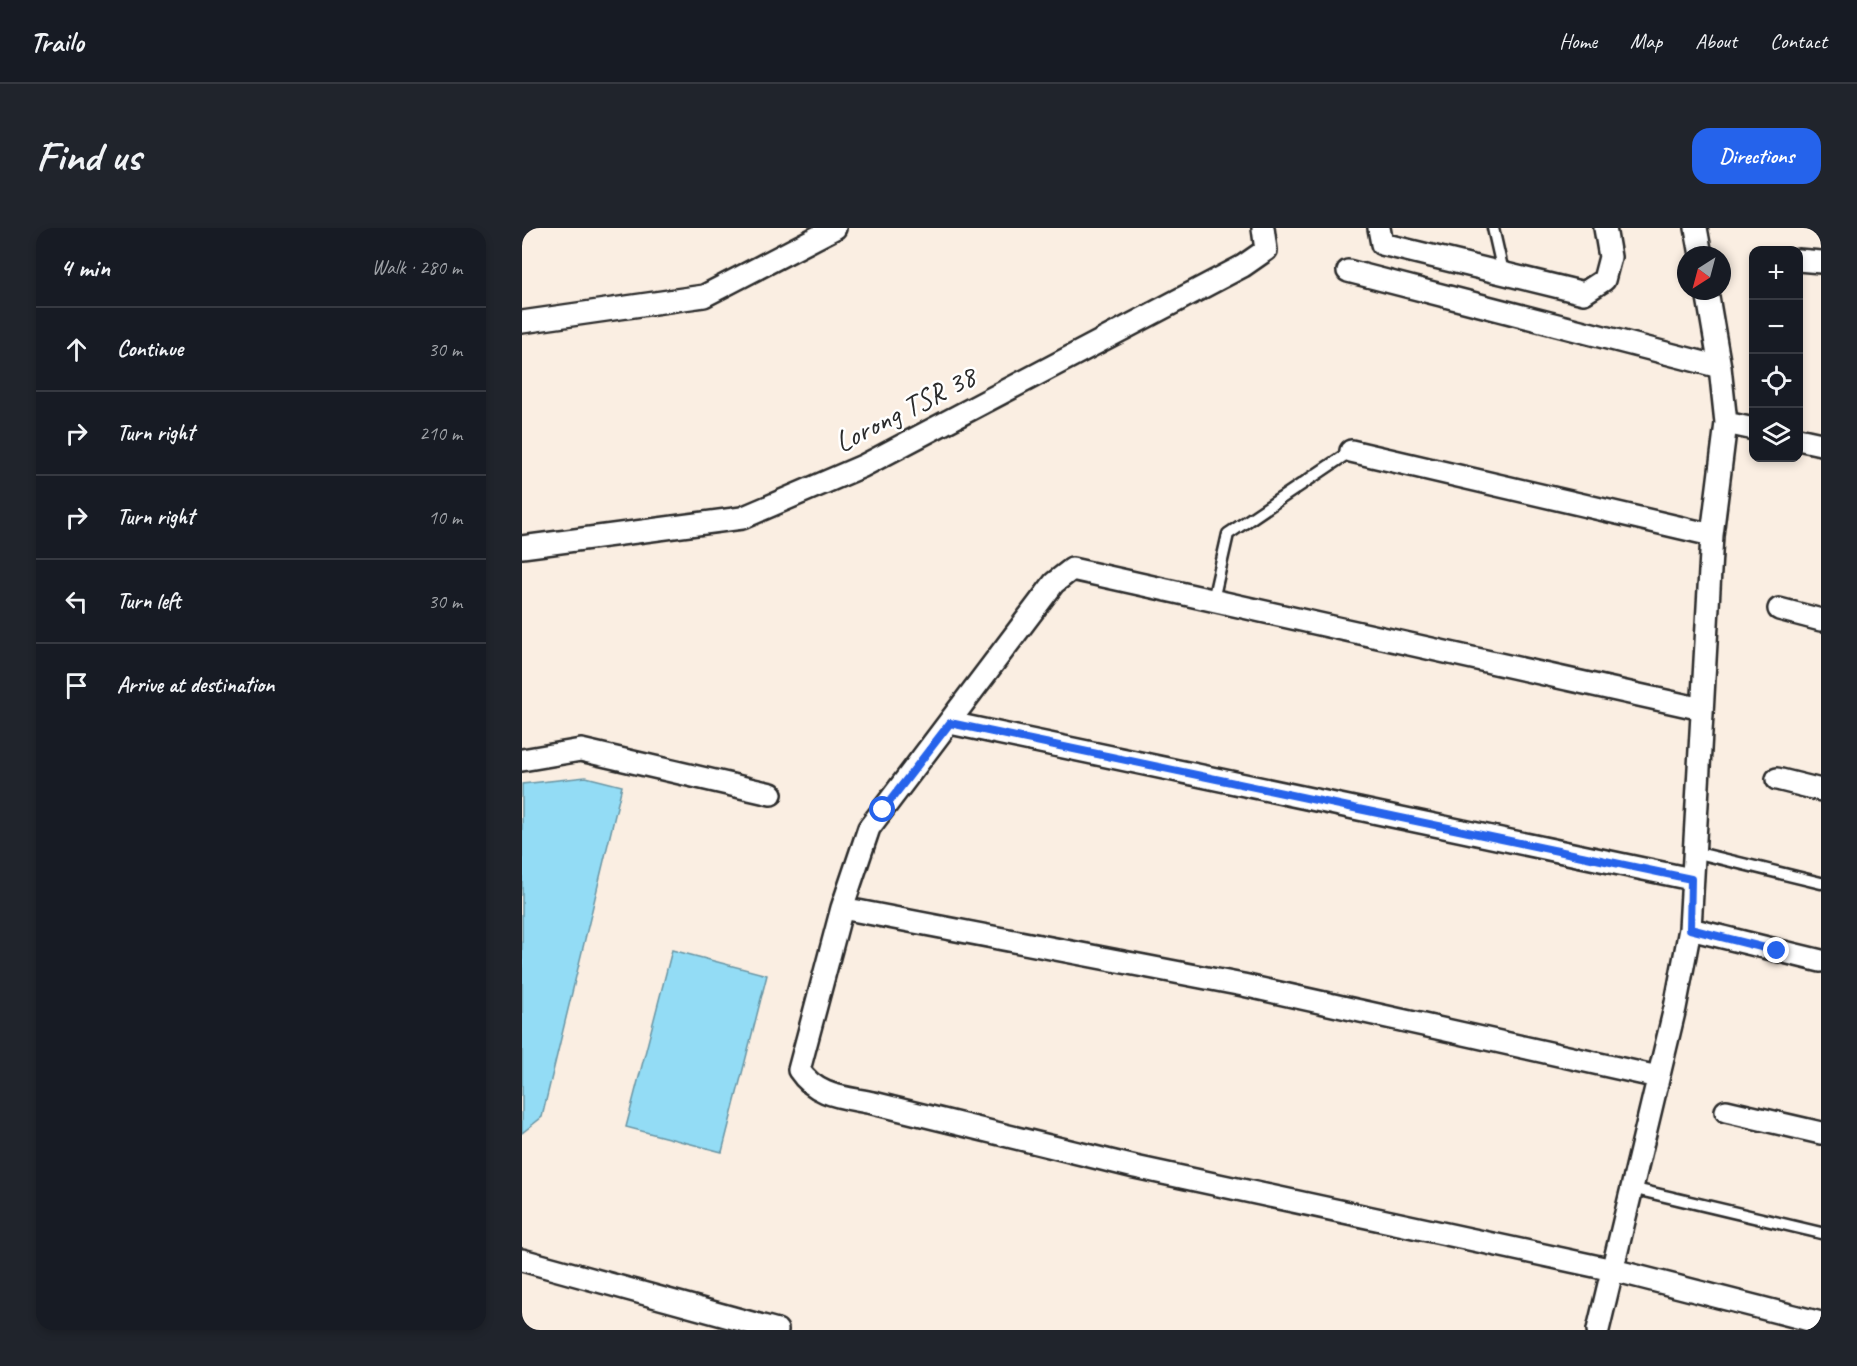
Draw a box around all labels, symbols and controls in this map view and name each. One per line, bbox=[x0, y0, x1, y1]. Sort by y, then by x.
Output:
text: Trailo bbox=[30, 24, 84, 59]
text: Home bbox=[1559, 28, 1597, 54]
text: Map bbox=[1630, 28, 1662, 54]
text: About bbox=[1695, 28, 1737, 54]
text: Contact bbox=[1770, 28, 1827, 54]
button: Directions bbox=[1692, 128, 1821, 184]
text: Find us bbox=[36, 130, 141, 183]
north arrow bbox=[1677, 246, 1731, 300]
map controls bbox=[1749, 246, 1803, 462]
button: + bbox=[1749, 246, 1803, 300]
text: 4 min bbox=[60, 251, 110, 284]
text: Walk · 280 m bbox=[372, 255, 462, 280]
button: − bbox=[1749, 300, 1803, 354]
icon: ahead bbox=[60, 333, 93, 366]
text: Continue bbox=[117, 335, 183, 363]
text: 30 m bbox=[428, 337, 462, 362]
button: locate bbox=[1749, 354, 1803, 408]
street label: Lorong TSR 38 bbox=[828, 356, 984, 461]
button: layers bbox=[1749, 408, 1803, 462]
icon: right bbox=[60, 417, 93, 450]
text: Turn right bbox=[117, 419, 194, 447]
text: 210 m bbox=[419, 421, 462, 446]
icon: right bbox=[60, 501, 93, 534]
text: Turn right bbox=[117, 503, 194, 531]
text: 10 m bbox=[428, 505, 462, 530]
icon: left bbox=[60, 585, 93, 618]
text: Turn left bbox=[117, 587, 181, 615]
text: 30 m bbox=[428, 589, 462, 614]
icon: arrive bbox=[60, 669, 93, 702]
text: Arrive at destination bbox=[117, 671, 274, 699]
route start bbox=[869, 796, 895, 822]
route end bbox=[1763, 937, 1789, 963]

